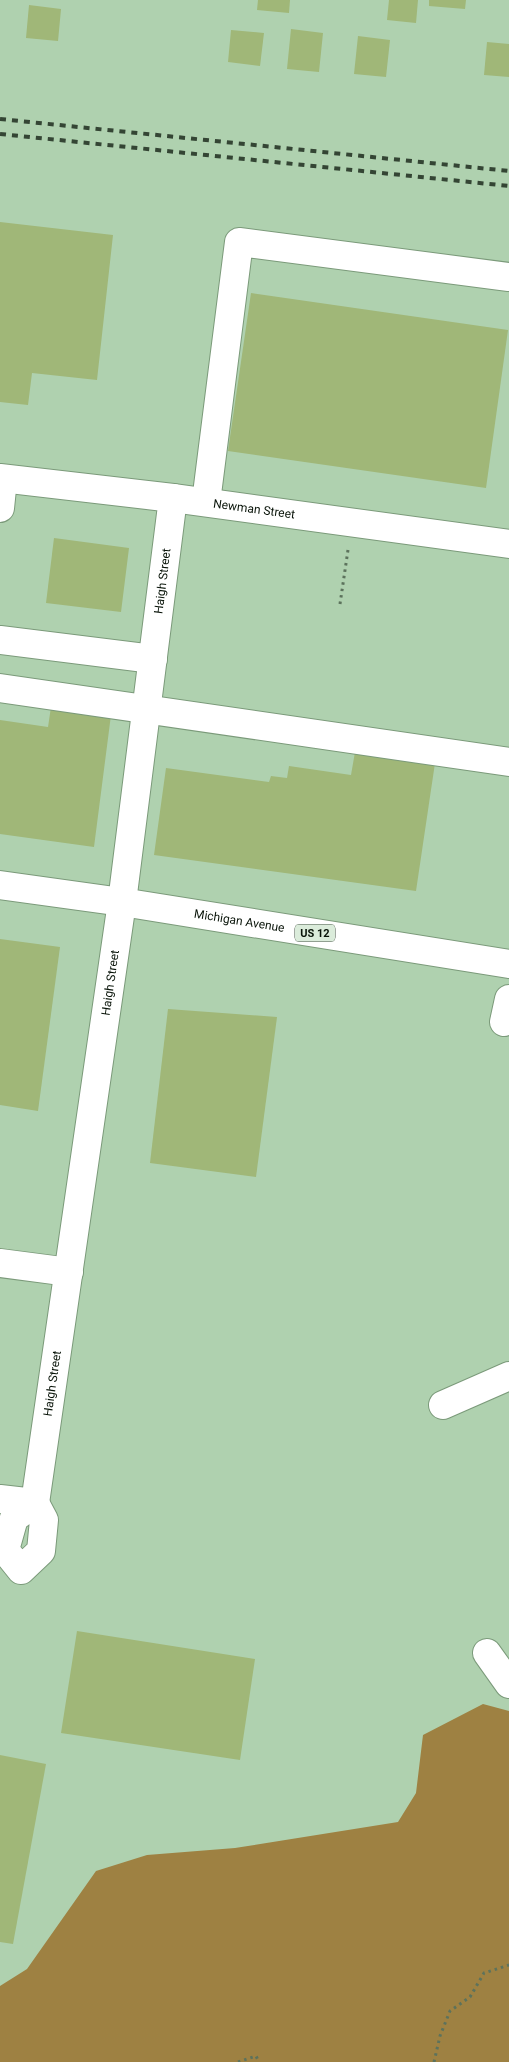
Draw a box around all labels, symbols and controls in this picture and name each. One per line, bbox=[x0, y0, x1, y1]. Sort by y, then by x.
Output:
street label: Newman Street bbox=[212, 497, 296, 522]
street label: Haigh Street bbox=[151, 547, 174, 615]
street label: Michigan Avenue bbox=[193, 907, 286, 935]
road number: US 12 bbox=[295, 924, 335, 941]
street label: Haigh Street bbox=[99, 949, 122, 1016]
street label: Haigh Street bbox=[41, 1350, 64, 1417]

